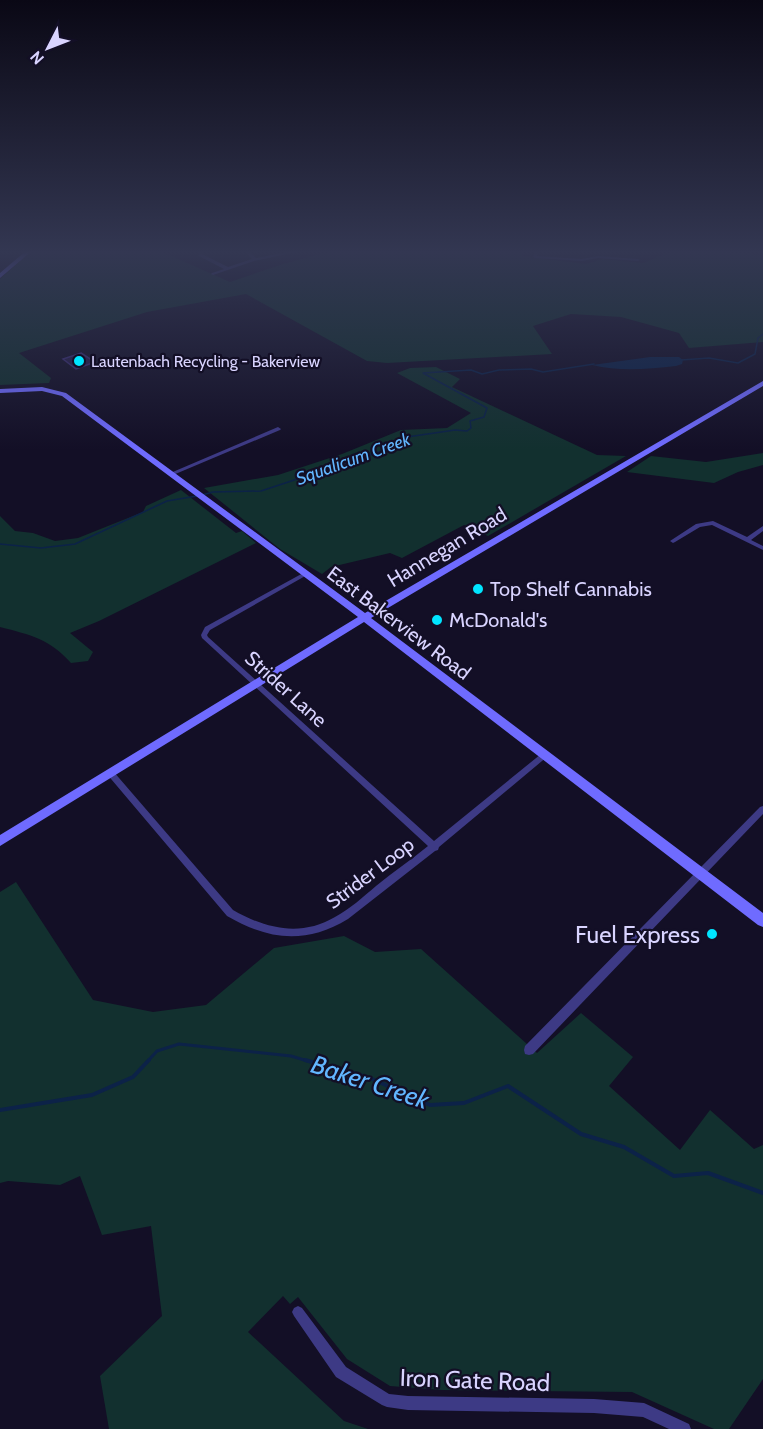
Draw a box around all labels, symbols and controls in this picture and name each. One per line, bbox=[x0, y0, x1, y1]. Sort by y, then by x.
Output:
north arrow bbox=[18, 18, 78, 78]
text: N bbox=[26, 47, 48, 68]
place label: Lautenbach Recycling - Bakerview bbox=[91, 352, 320, 371]
marker: Lautenbach Recycling - Bakerview bbox=[72, 354, 86, 368]
water label: Squalicum Creek bbox=[293, 428, 414, 490]
street label: Hannegan Road bbox=[383, 502, 511, 592]
street label: East Bakerview Road bbox=[322, 561, 476, 685]
place label: Top Shelf Cannabis bbox=[490, 577, 652, 601]
marker: Top Shelf Cannabis bbox=[471, 582, 485, 596]
place label: McDonald's bbox=[449, 608, 547, 632]
marker: McDonald's bbox=[430, 613, 444, 627]
street label: Strider Lane bbox=[240, 646, 332, 732]
street label: Strider Loop bbox=[321, 832, 419, 914]
place label: Fuel Express bbox=[575, 920, 700, 949]
marker: Fuel Express bbox=[705, 927, 719, 941]
water label: Baker Creek bbox=[307, 1048, 434, 1116]
street label: Iron Gate Road bbox=[399, 1363, 551, 1397]

